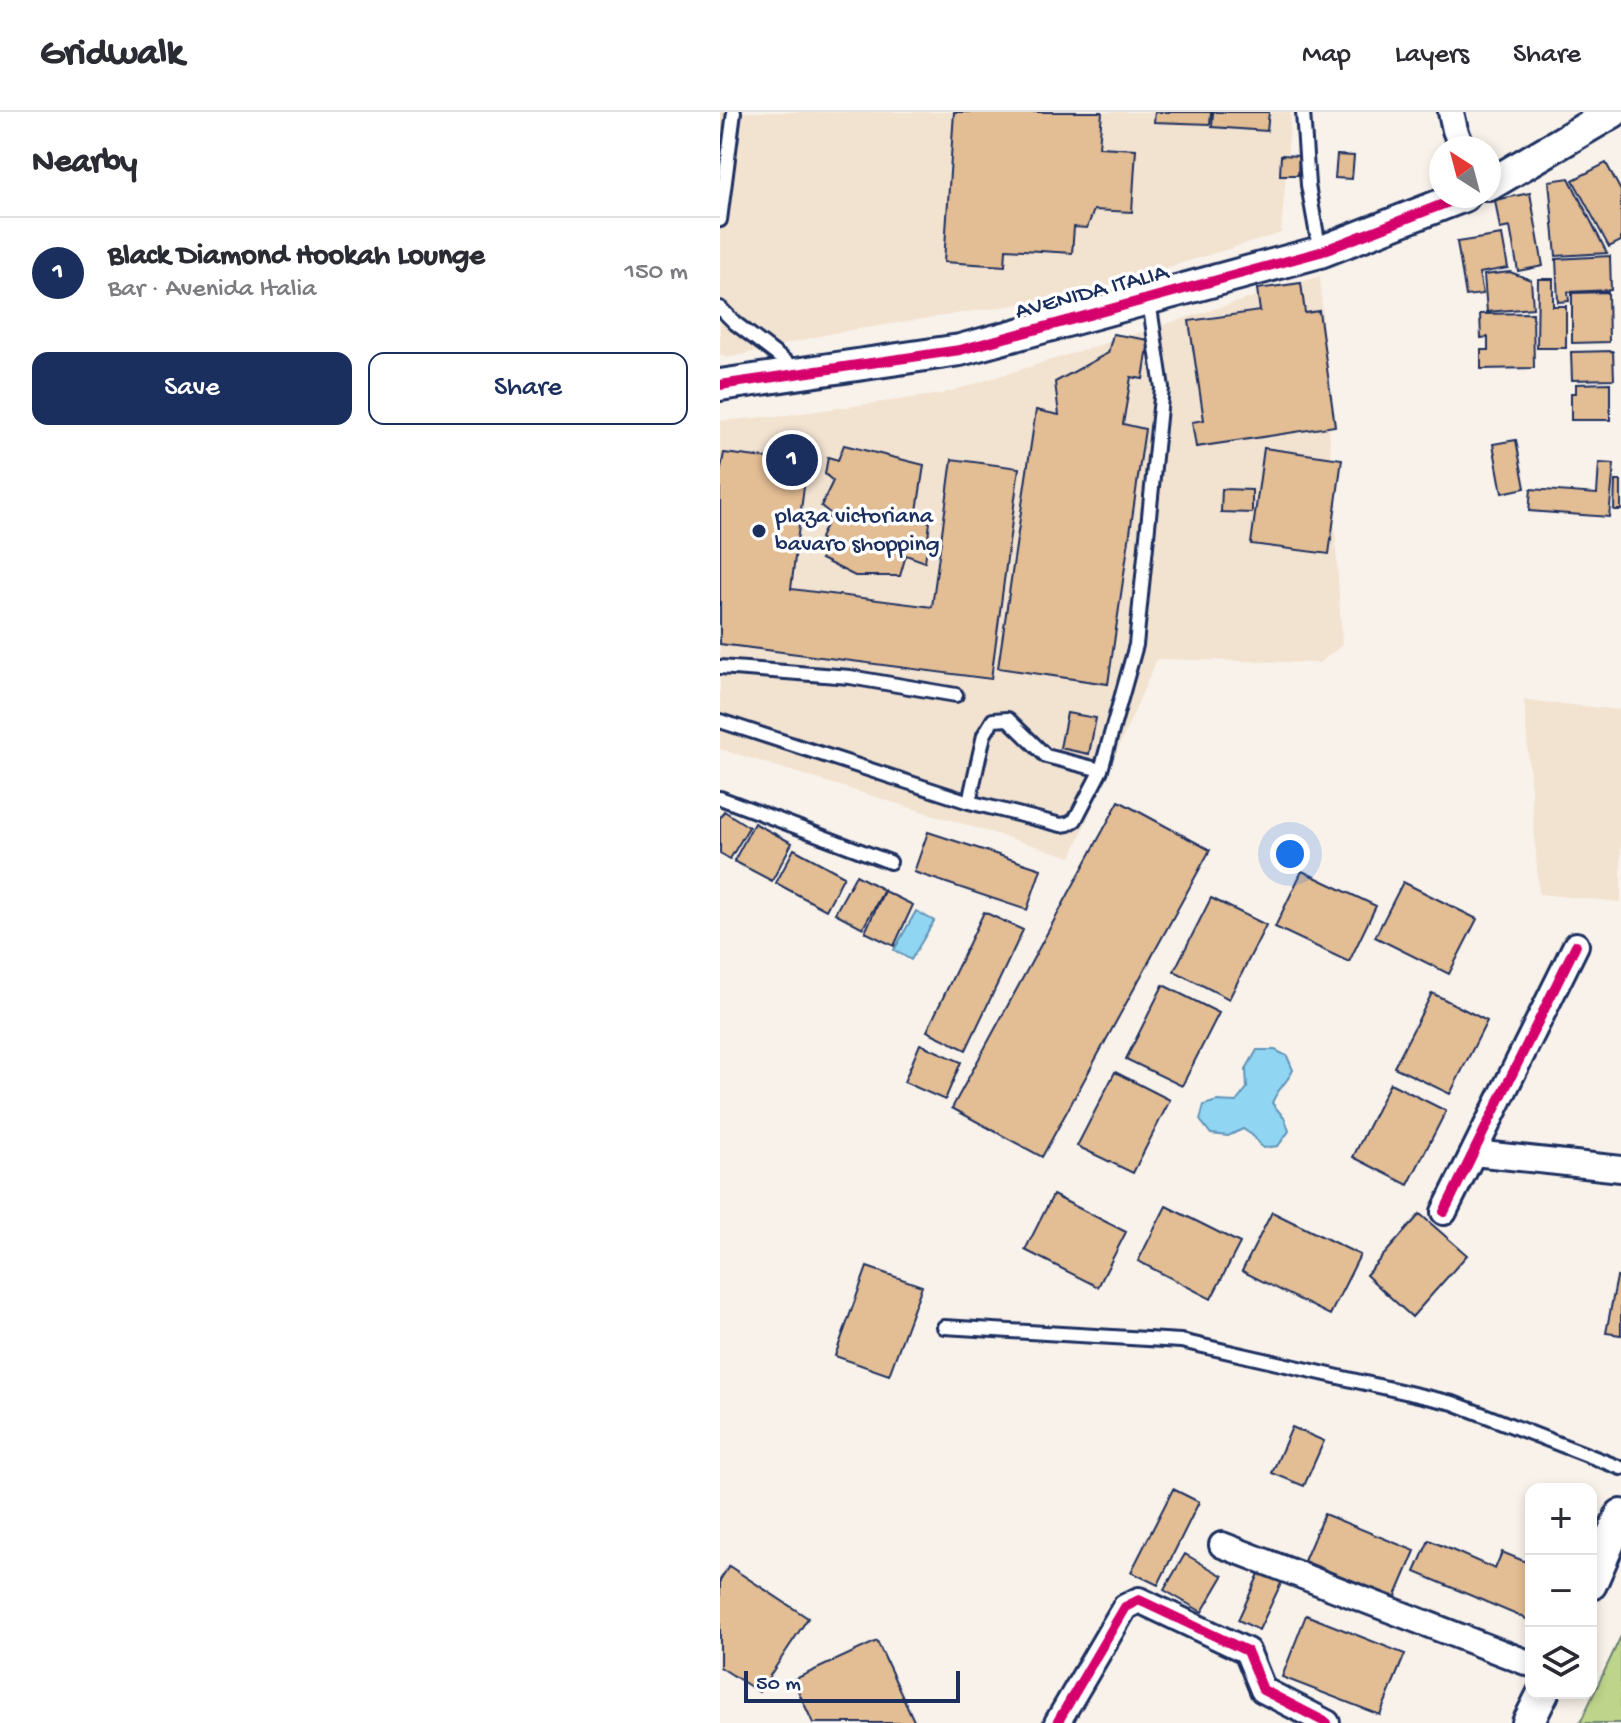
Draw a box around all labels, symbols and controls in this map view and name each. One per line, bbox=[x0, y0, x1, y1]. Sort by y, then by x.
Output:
text: Gridwalk bbox=[40, 33, 184, 77]
text: Map bbox=[1302, 39, 1351, 72]
text: Layers bbox=[1395, 39, 1469, 72]
text: Share bbox=[1513, 39, 1581, 72]
north arrow bbox=[1429, 136, 1501, 208]
text: Nearby bbox=[32, 144, 137, 184]
text: Black Diamond Hookah Lounge bbox=[108, 240, 485, 275]
text: 1 bbox=[53, 258, 63, 289]
text: 150 m bbox=[624, 258, 688, 289]
street label: AVENIDA ITALIA bbox=[1012, 258, 1173, 327]
text: Bar · Avenida Italia bbox=[108, 275, 317, 306]
button: Save bbox=[32, 352, 352, 425]
button: Share bbox=[368, 352, 688, 425]
pin: 1 bbox=[766, 430, 818, 490]
place label: plaza victoriana bavaro shopping bbox=[774, 503, 940, 560]
marker: plaza victoriana bavaro shopping bbox=[750, 522, 768, 540]
your location bbox=[1270, 834, 1310, 874]
map controls bbox=[1525, 1483, 1597, 1699]
button: + bbox=[1525, 1483, 1597, 1555]
button: − bbox=[1525, 1555, 1597, 1627]
button: layers bbox=[1525, 1627, 1597, 1699]
scale bar bbox=[744, 1667, 960, 1703]
text: 50 m bbox=[756, 1672, 801, 1698]

